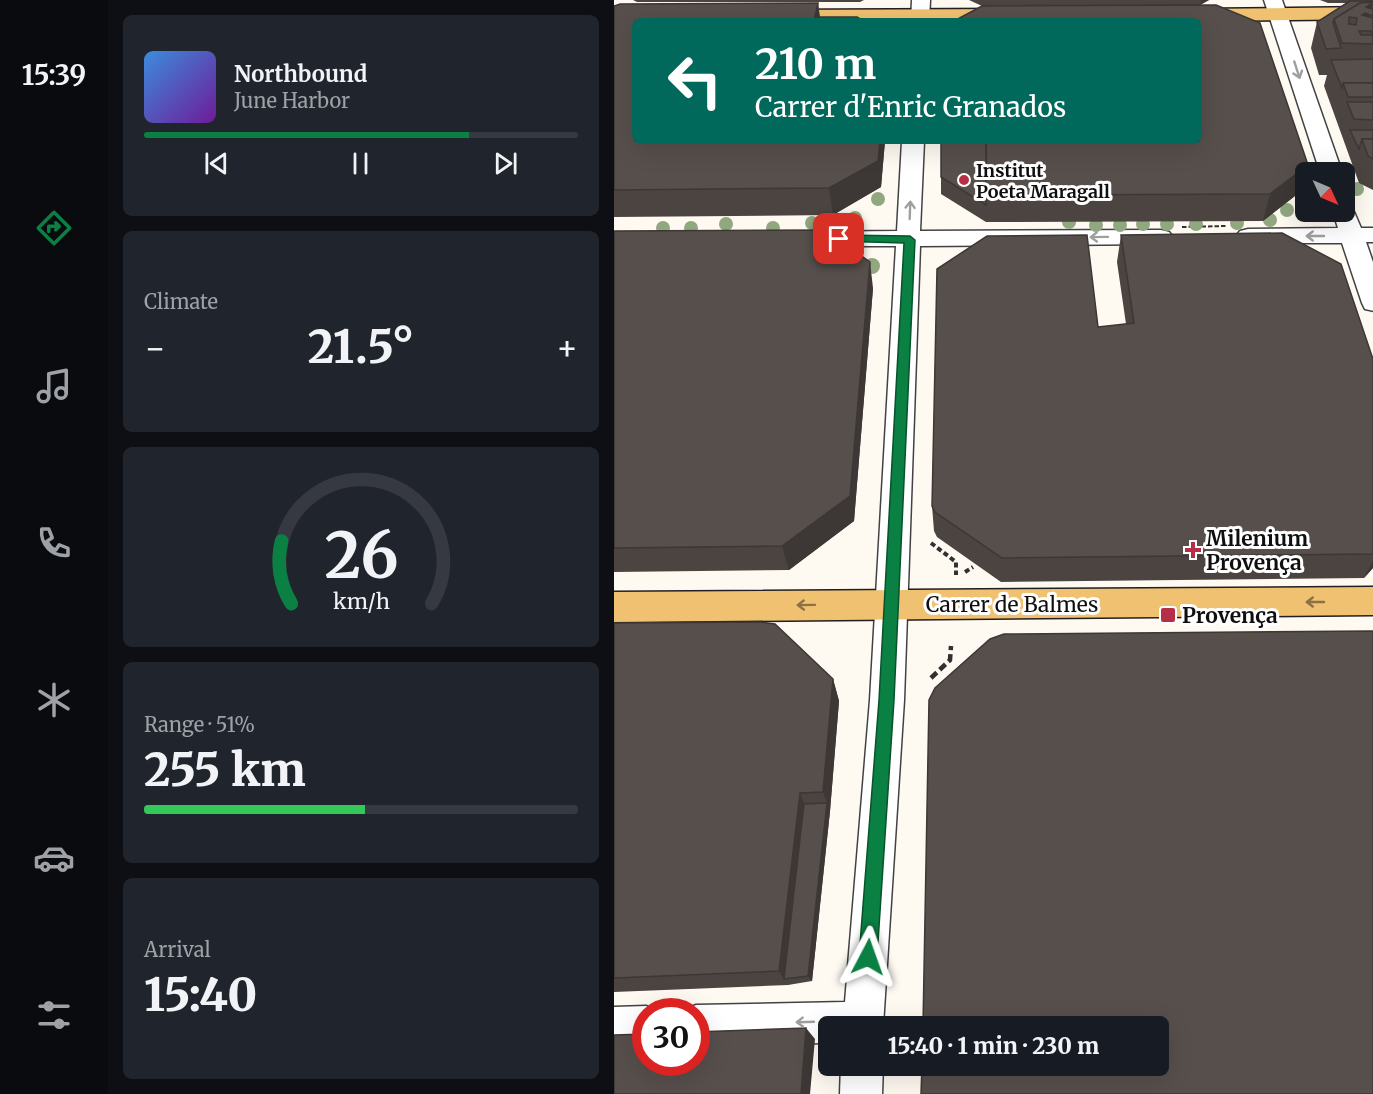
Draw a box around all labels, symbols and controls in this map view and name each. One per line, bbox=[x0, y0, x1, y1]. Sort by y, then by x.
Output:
text: 210 m bbox=[755, 38, 876, 90]
icon: left bbox=[656, 42, 734, 120]
text: 15:39 bbox=[22, 58, 86, 92]
text: Northbound bbox=[234, 60, 367, 88]
one-way arrow bbox=[1292, 60, 1303, 79]
text: June Harbor bbox=[234, 88, 350, 113]
text: Carrer d'Enric Granados bbox=[755, 90, 1066, 124]
icon: previous bbox=[200, 147, 233, 180]
icon: pause bbox=[344, 147, 377, 180]
icon: next bbox=[489, 147, 522, 180]
place label: Institut Poeta Maragall bbox=[976, 159, 1110, 203]
north arrow bbox=[1295, 162, 1355, 222]
map controls bbox=[1295, 162, 1355, 222]
marker: Institut Poeta Maragall bbox=[957, 173, 971, 187]
one-way arrow bbox=[904, 201, 916, 221]
icon: directions bbox=[33, 207, 75, 249]
pin bbox=[813, 213, 864, 264]
icon: arrive bbox=[822, 222, 855, 255]
one-way arrow bbox=[1306, 230, 1326, 242]
one-way arrow bbox=[1090, 232, 1110, 243]
text: Climate bbox=[144, 289, 218, 314]
text: 21.5° bbox=[308, 319, 414, 375]
text: − bbox=[144, 328, 166, 369]
text: + bbox=[556, 328, 578, 369]
icon: music bbox=[33, 365, 75, 407]
text: 26 bbox=[324, 517, 398, 595]
icon: phone bbox=[33, 522, 75, 564]
place label: Milenium Provença bbox=[1206, 525, 1308, 576]
marker: Milenium Provença bbox=[1184, 541, 1202, 559]
text: km/h bbox=[333, 588, 389, 615]
street label: Carrer de Balmes bbox=[926, 591, 1098, 618]
one-way arrow bbox=[1306, 596, 1326, 607]
one-way arrow bbox=[796, 599, 816, 610]
place label: Provença bbox=[1182, 602, 1278, 629]
marker: Provença bbox=[1159, 606, 1177, 624]
icon: climate bbox=[33, 679, 75, 721]
text: Range · 51% bbox=[144, 712, 255, 737]
text: 255 km bbox=[144, 742, 306, 798]
icon: car bbox=[33, 837, 75, 879]
position arrow bbox=[836, 925, 900, 989]
text: Arrival bbox=[144, 937, 211, 962]
text: 15:40 bbox=[144, 967, 257, 1023]
icon: filters bbox=[33, 994, 75, 1036]
speed limit sign: 30 bbox=[632, 998, 710, 1076]
one-way arrow bbox=[795, 1016, 815, 1028]
text: 15:40 · 1 min · 230 m bbox=[888, 1032, 1099, 1060]

